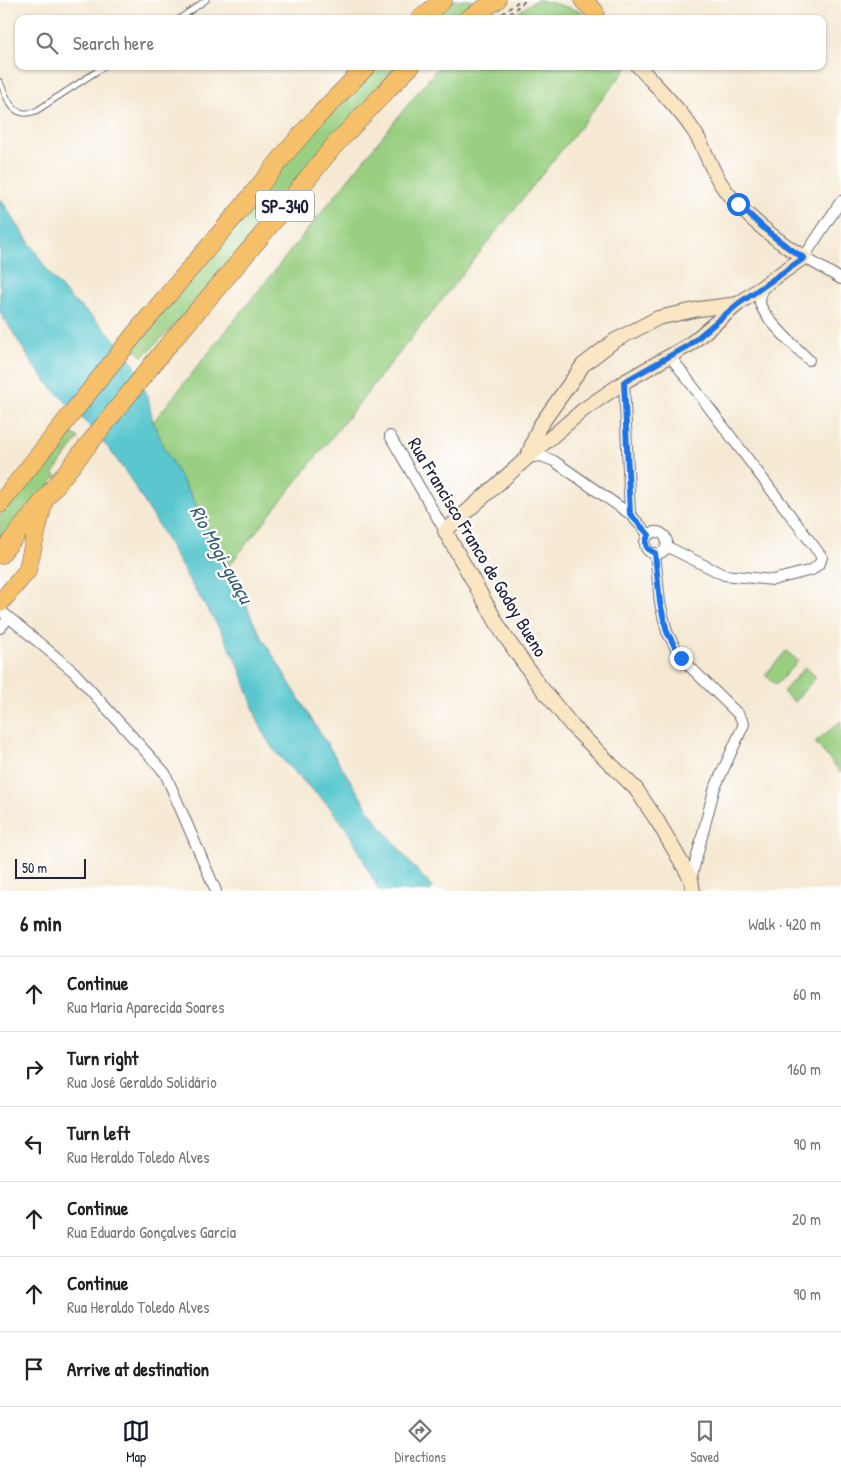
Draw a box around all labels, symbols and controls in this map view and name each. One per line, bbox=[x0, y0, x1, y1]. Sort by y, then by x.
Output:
search box bbox=[15, 15, 826, 70]
icon: search bbox=[33, 29, 61, 57]
text: Search here bbox=[73, 30, 154, 56]
road number: SP-340 bbox=[256, 190, 314, 222]
route start bbox=[727, 193, 750, 216]
street label: Rua Francisco Franco de Godoy Bueno bbox=[402, 433, 554, 662]
water label: Rio Mogi-guaçu bbox=[183, 500, 261, 610]
route end bbox=[670, 647, 693, 670]
scale bar bbox=[15, 856, 86, 879]
text: 50 m bbox=[22, 858, 47, 877]
text: 6 min bbox=[20, 909, 62, 938]
text: Walk · 420 m bbox=[748, 913, 821, 935]
text: Continue bbox=[67, 970, 128, 996]
icon: ahead bbox=[20, 980, 48, 1008]
text: 60 m bbox=[793, 983, 821, 1005]
text: Rua Maria Aparecida Soares bbox=[67, 996, 224, 1018]
text: Turn right bbox=[67, 1045, 138, 1071]
icon: right bbox=[20, 1055, 48, 1083]
text: 160 m bbox=[787, 1058, 821, 1080]
text: Rua José Geraldo Solidário bbox=[67, 1071, 217, 1093]
text: Turn left bbox=[67, 1120, 130, 1146]
icon: left bbox=[20, 1130, 48, 1158]
text: 90 m bbox=[793, 1133, 821, 1155]
text: Rua Heraldo Toledo Alves bbox=[67, 1146, 209, 1168]
text: Continue bbox=[67, 1195, 128, 1221]
icon: ahead bbox=[20, 1205, 48, 1233]
text: 20 m bbox=[792, 1208, 821, 1230]
text: Rua Eduardo Gonçalves Garcia bbox=[67, 1221, 236, 1243]
text: Continue bbox=[67, 1270, 128, 1296]
icon: ahead bbox=[20, 1280, 48, 1308]
text: 90 m bbox=[793, 1283, 821, 1305]
text: Rua Heraldo Toledo Alves bbox=[67, 1296, 209, 1318]
icon: arrive bbox=[20, 1355, 48, 1383]
text: Arrive at destination bbox=[67, 1356, 209, 1382]
tab: Map bbox=[122, 1417, 150, 1466]
tab: Directions bbox=[394, 1417, 446, 1466]
tab: Saved bbox=[690, 1417, 719, 1466]

